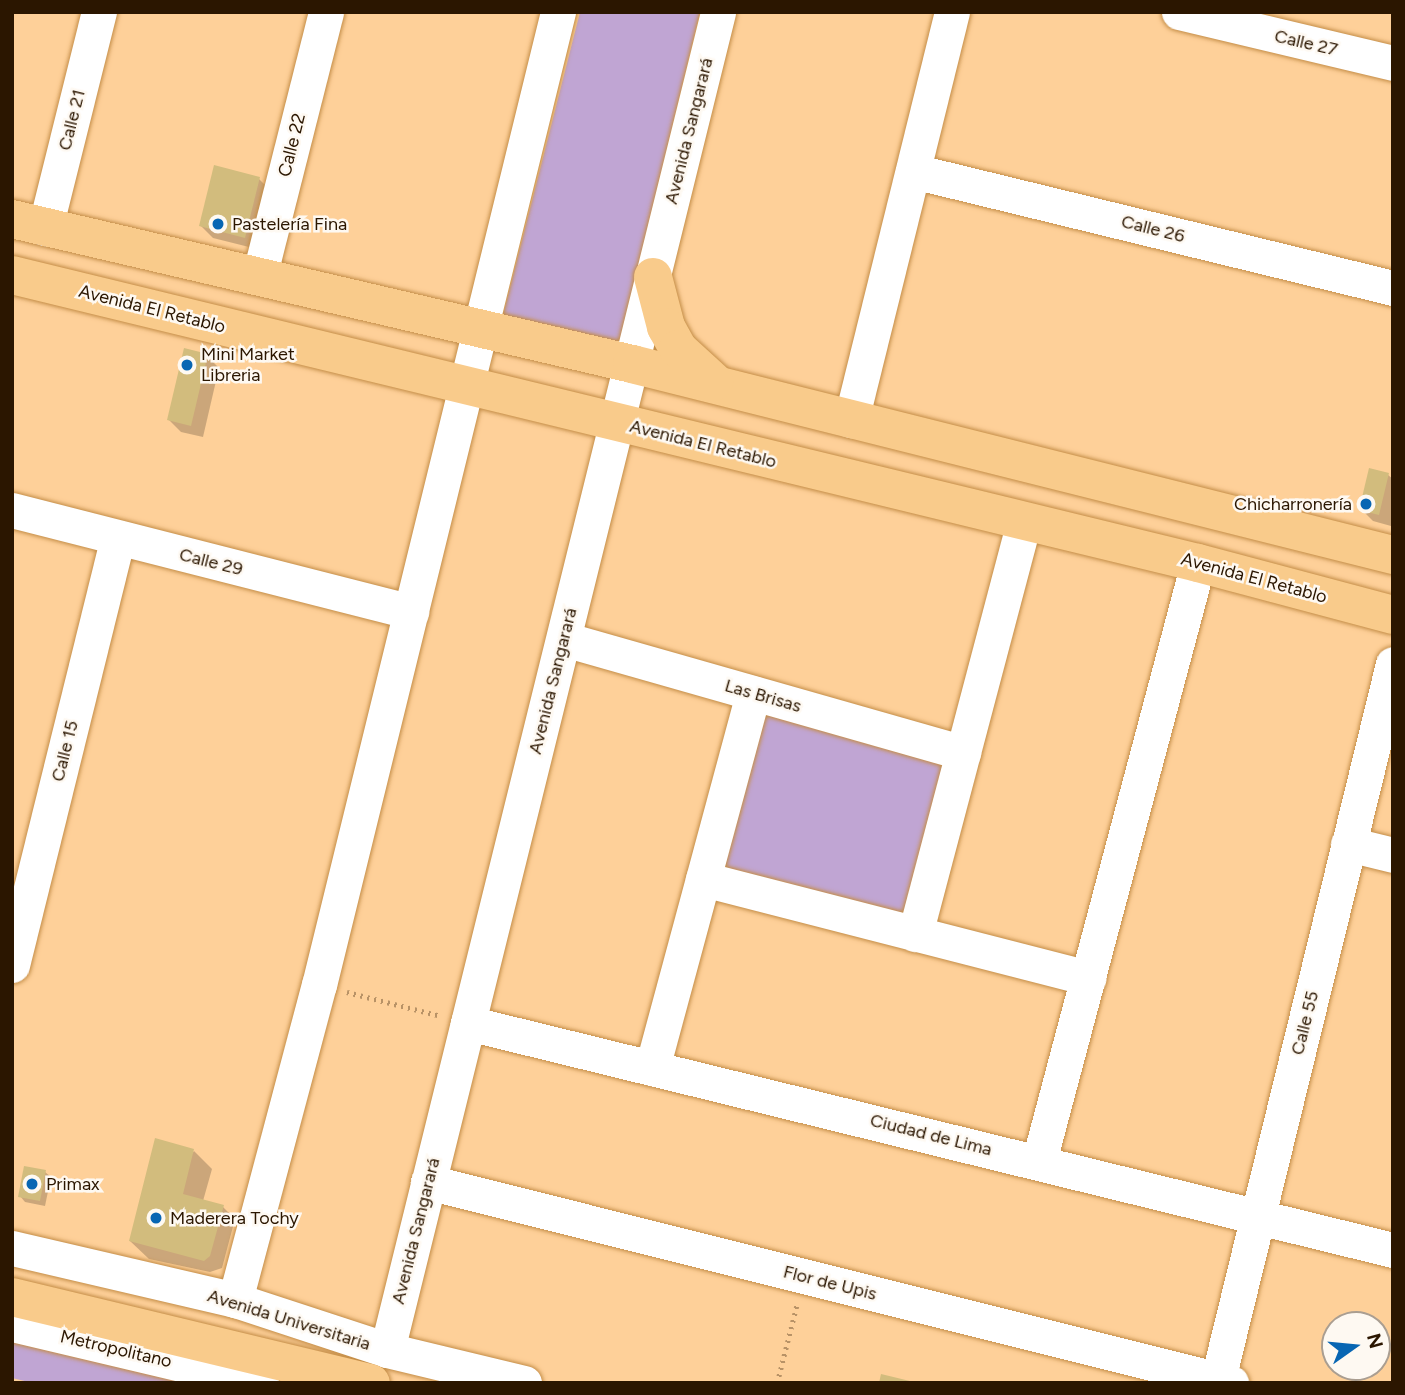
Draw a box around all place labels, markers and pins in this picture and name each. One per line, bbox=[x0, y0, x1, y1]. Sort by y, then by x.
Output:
place label: Pastelería Fina bbox=[232, 213, 347, 235]
marker: Pastelería Fina bbox=[210, 216, 226, 232]
place label: Mini Market Libreria bbox=[201, 344, 295, 386]
marker: Mini Market Libreria bbox=[179, 357, 195, 373]
place label: Chicharronería bbox=[1234, 493, 1352, 515]
marker: Chicharronería bbox=[1358, 496, 1374, 512]
place label: Primax bbox=[46, 1173, 100, 1195]
marker: Primax bbox=[24, 1176, 40, 1192]
place label: Maderera Tochy bbox=[170, 1207, 299, 1229]
marker: Maderera Tochy bbox=[148, 1210, 164, 1226]

